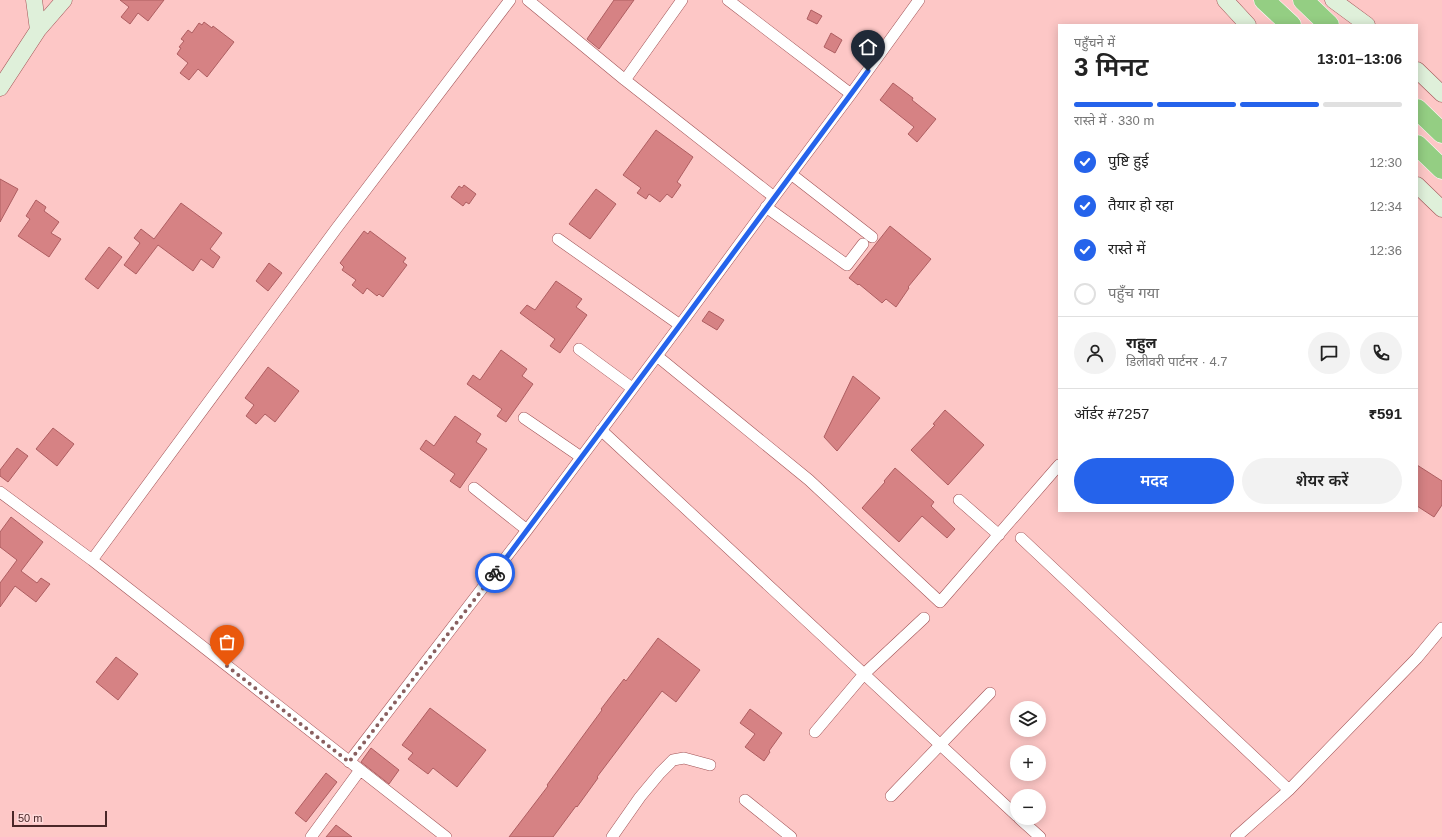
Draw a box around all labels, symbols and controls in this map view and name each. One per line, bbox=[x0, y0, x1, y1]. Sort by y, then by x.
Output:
pin bbox=[851, 30, 885, 71]
text: पहुँचने में bbox=[1074, 35, 1115, 50]
icon: home bbox=[857, 36, 879, 58]
text: 13:01–13:06 bbox=[1317, 50, 1402, 67]
text: 3 मिनट bbox=[1074, 52, 1148, 82]
text: रास्ते में · 330 m bbox=[1074, 113, 1154, 128]
icon: check bbox=[1074, 151, 1096, 173]
text: पुष्टि हुई bbox=[1108, 152, 1149, 169]
text: 12:30 bbox=[1369, 155, 1402, 170]
icon: check bbox=[1074, 195, 1096, 217]
text: तैयार हो रहा bbox=[1108, 196, 1173, 213]
text: 12:34 bbox=[1369, 199, 1402, 214]
icon: check bbox=[1074, 239, 1096, 261]
text: रास्ते में bbox=[1108, 240, 1146, 257]
text: 12:36 bbox=[1369, 243, 1402, 258]
text: पहुँच गया bbox=[1108, 284, 1159, 301]
button: person bbox=[1074, 332, 1116, 374]
button: chat bbox=[1308, 332, 1350, 374]
button: phone bbox=[1360, 332, 1402, 374]
text: राहुल bbox=[1126, 334, 1157, 351]
text: डिलीवरी पार्टनर · 4.7 bbox=[1126, 354, 1228, 369]
text: ऑर्डर #7257 bbox=[1074, 405, 1149, 422]
text: ₹591 bbox=[1368, 405, 1402, 422]
button: मदद bbox=[1074, 458, 1234, 504]
button: शेयर करें bbox=[1242, 458, 1402, 504]
courier bbox=[475, 553, 515, 593]
icon: bike bbox=[484, 562, 506, 584]
pin bbox=[210, 625, 244, 666]
icon: bag bbox=[216, 631, 238, 653]
map controls bbox=[1010, 701, 1046, 825]
button: layers bbox=[1010, 701, 1046, 737]
button: + bbox=[1010, 745, 1046, 781]
button: − bbox=[1010, 789, 1046, 825]
scale bar bbox=[12, 809, 107, 828]
text: 50 m bbox=[18, 812, 42, 824]

